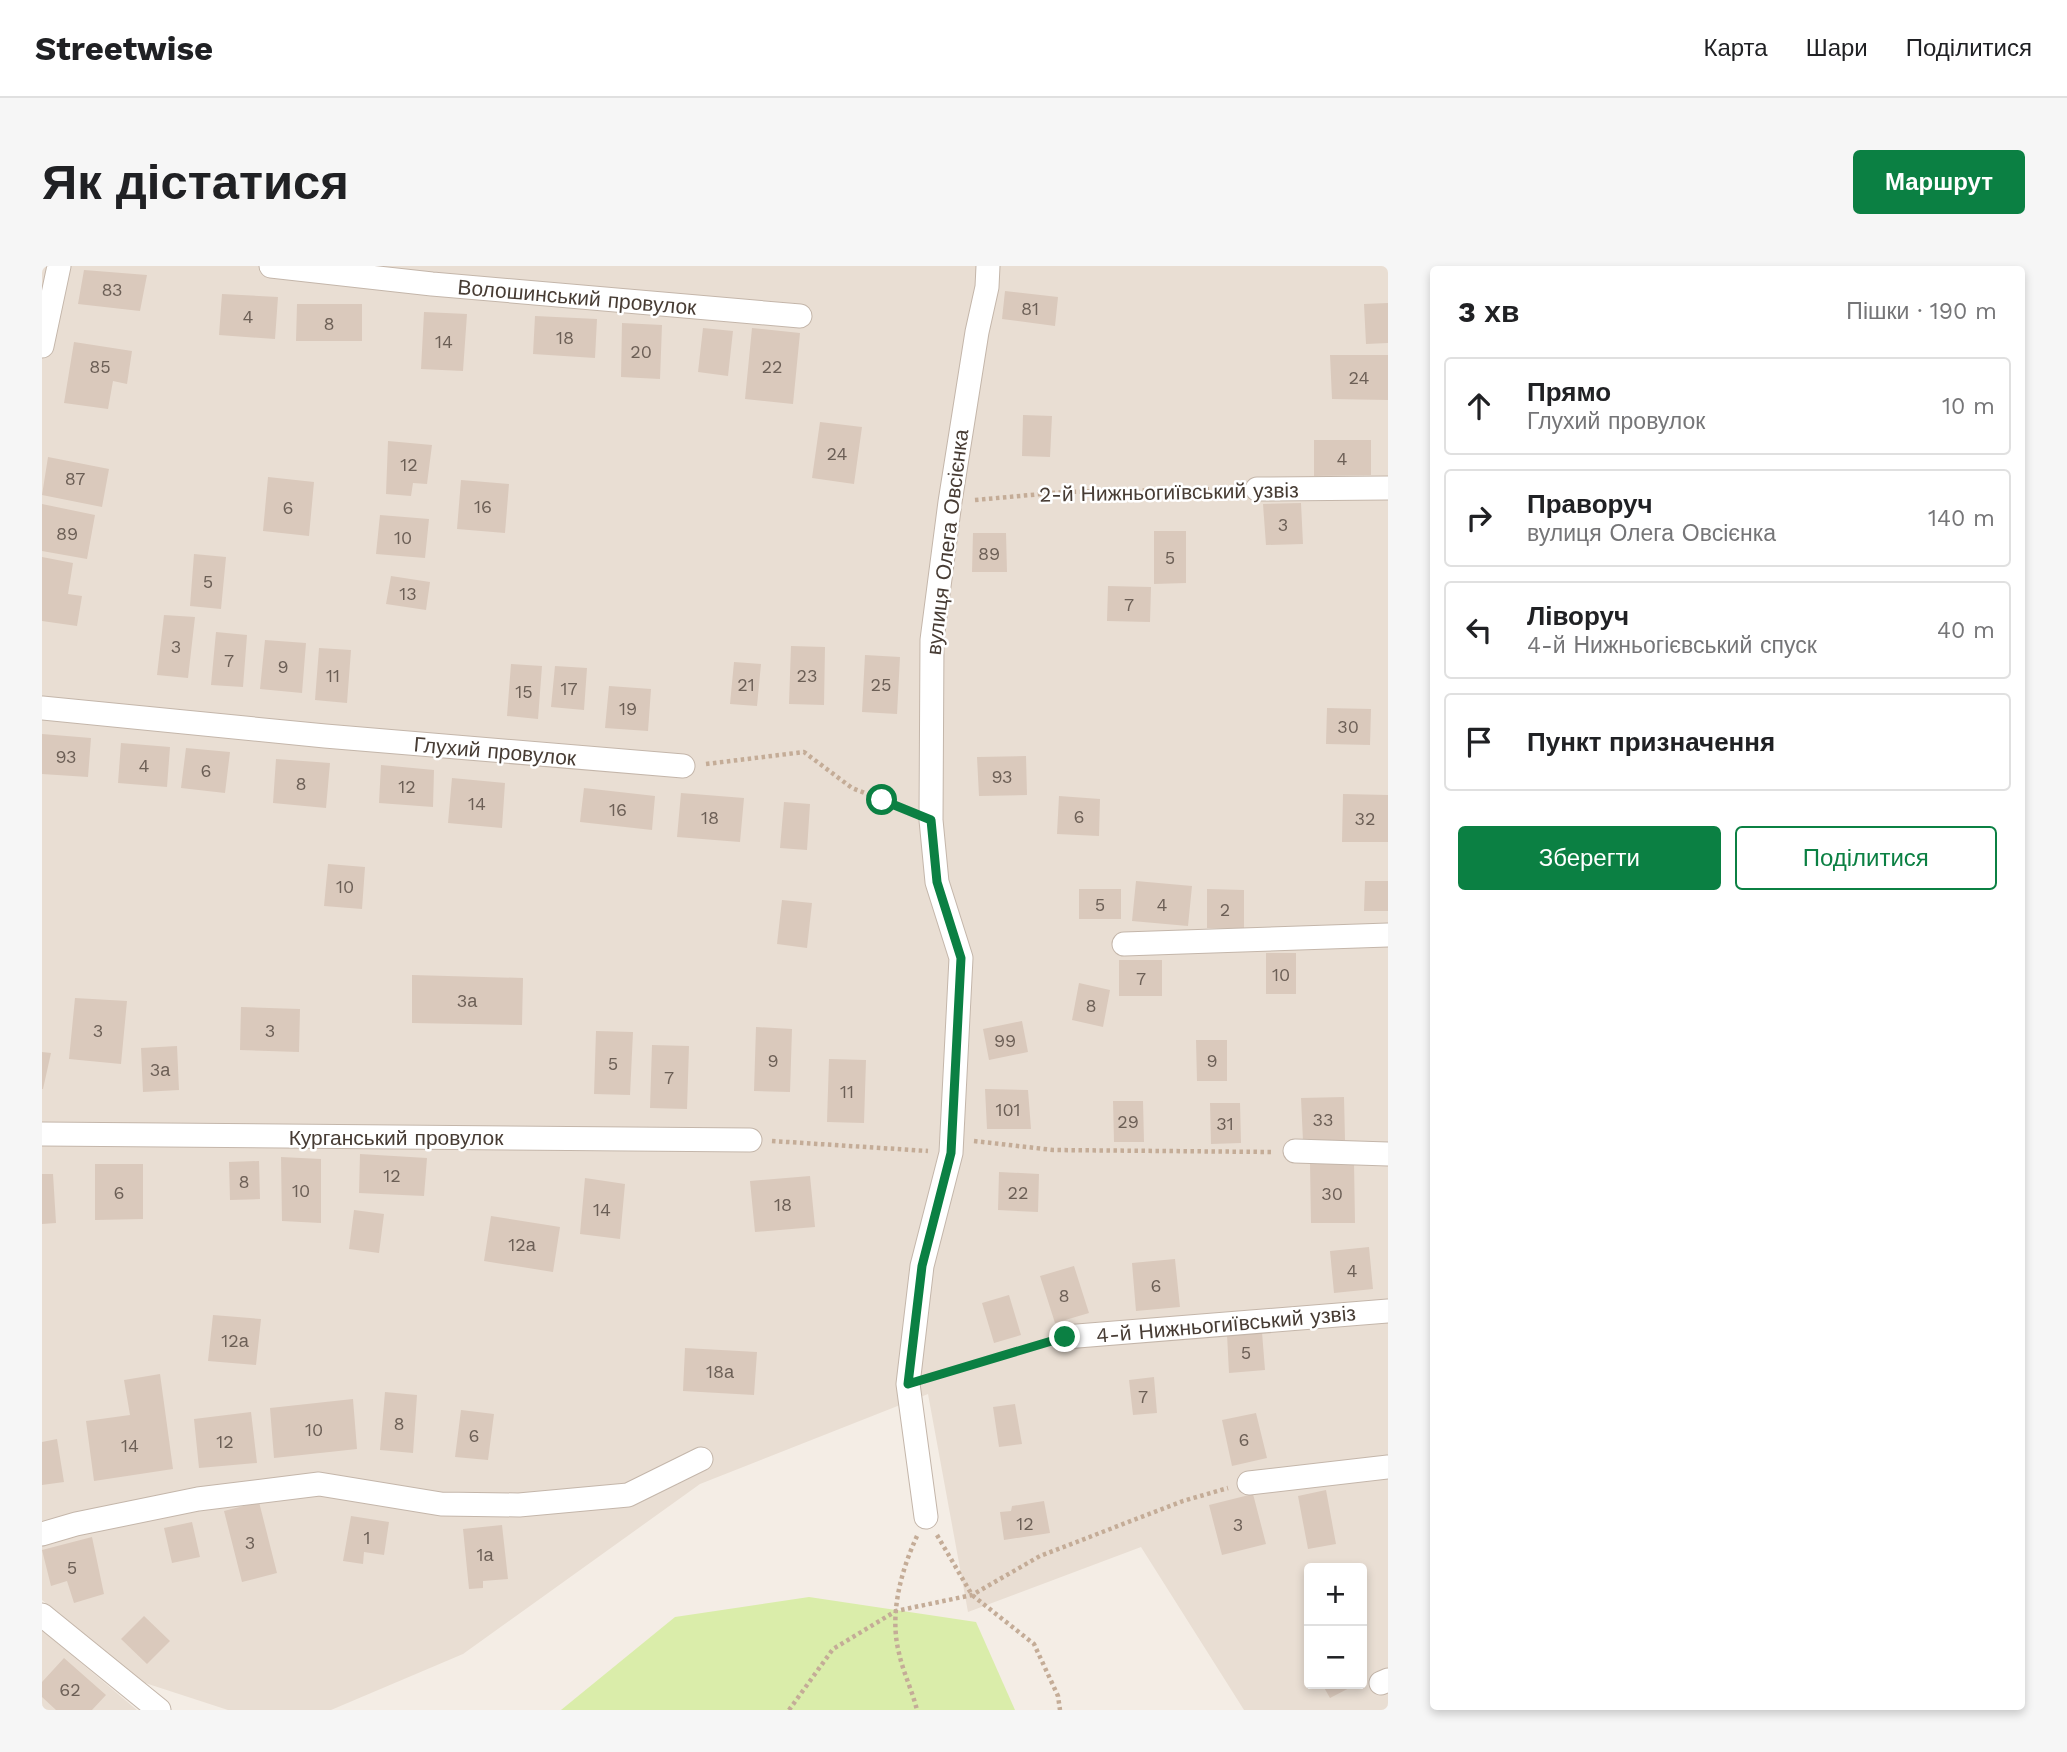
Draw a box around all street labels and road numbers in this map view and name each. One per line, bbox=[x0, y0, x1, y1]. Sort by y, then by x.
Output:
street label: Волошинський провулок bbox=[457, 274, 698, 320]
street label: вулиця Олега Овсієнка bbox=[921, 427, 973, 656]
street label: 2-й Нижньогиївський узвіз bbox=[1039, 477, 1299, 507]
street label: Глухий провулок bbox=[413, 731, 578, 771]
street label: Курганський провулок bbox=[289, 1125, 504, 1150]
street label: 4-й Нижньогиївський узвіз bbox=[1095, 1300, 1357, 1348]

